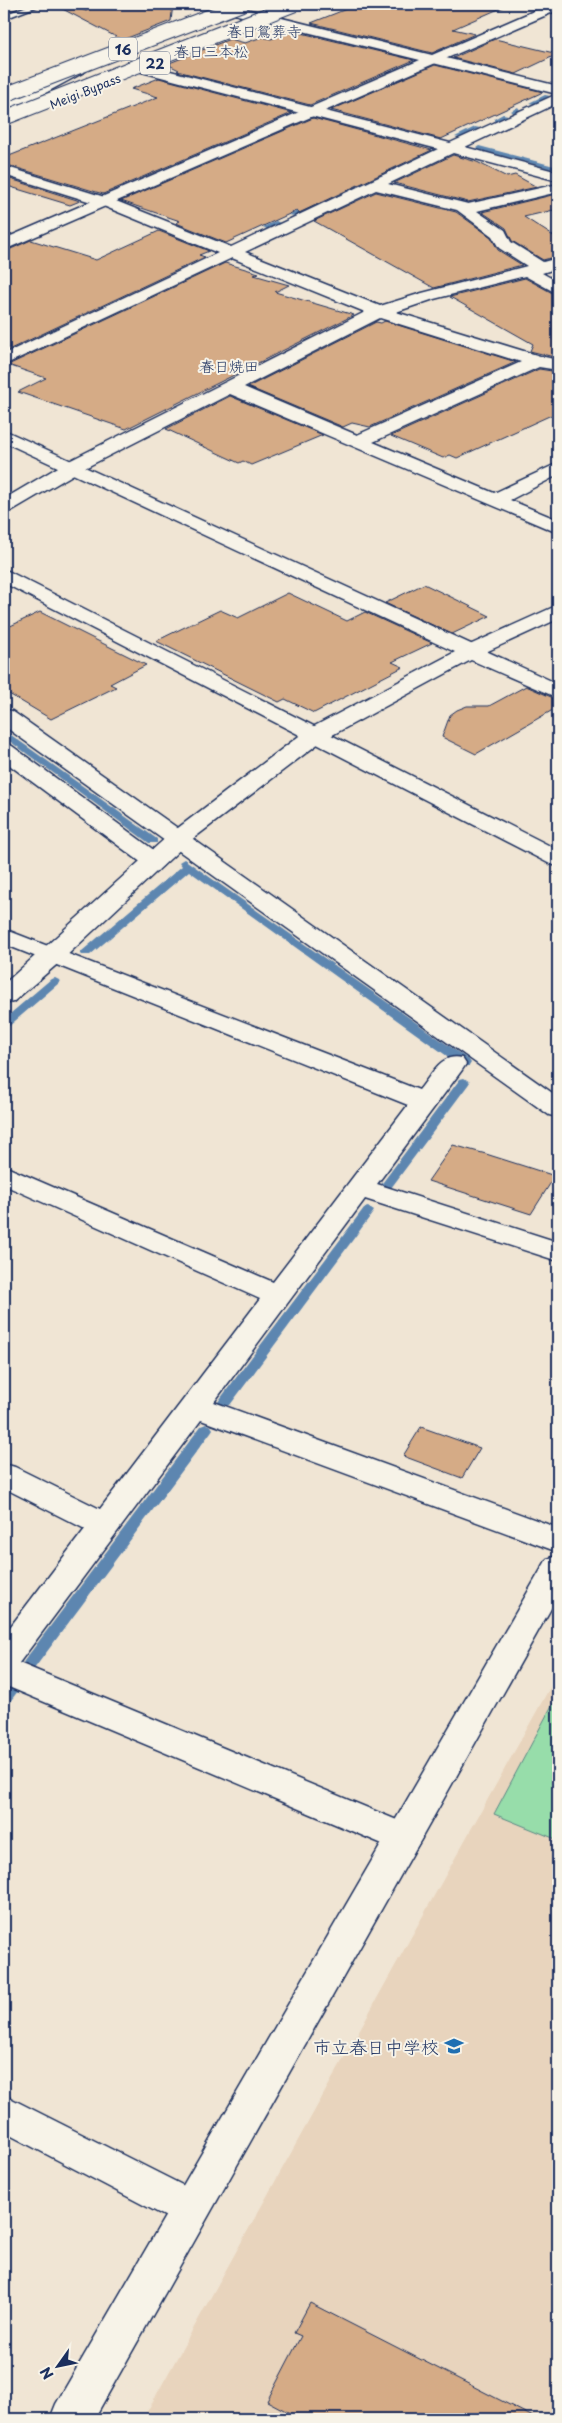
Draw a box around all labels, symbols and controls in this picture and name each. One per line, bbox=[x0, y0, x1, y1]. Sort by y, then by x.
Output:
district label: 春日鴛葬寺 bbox=[226, 19, 302, 42]
road number: 16 bbox=[109, 38, 137, 61]
district label: 春日三本松 bbox=[173, 39, 249, 62]
road number: 22 bbox=[140, 52, 170, 74]
street label: Meigi Bypass bbox=[47, 68, 124, 113]
district label: 春日焼田 bbox=[199, 354, 259, 377]
place label: 市立春日中学校 bbox=[313, 2033, 439, 2060]
school or university icon: 市立春日中学校 bbox=[443, 2035, 465, 2057]
north arrow bbox=[32, 2340, 82, 2390]
text: N bbox=[35, 2363, 59, 2384]

